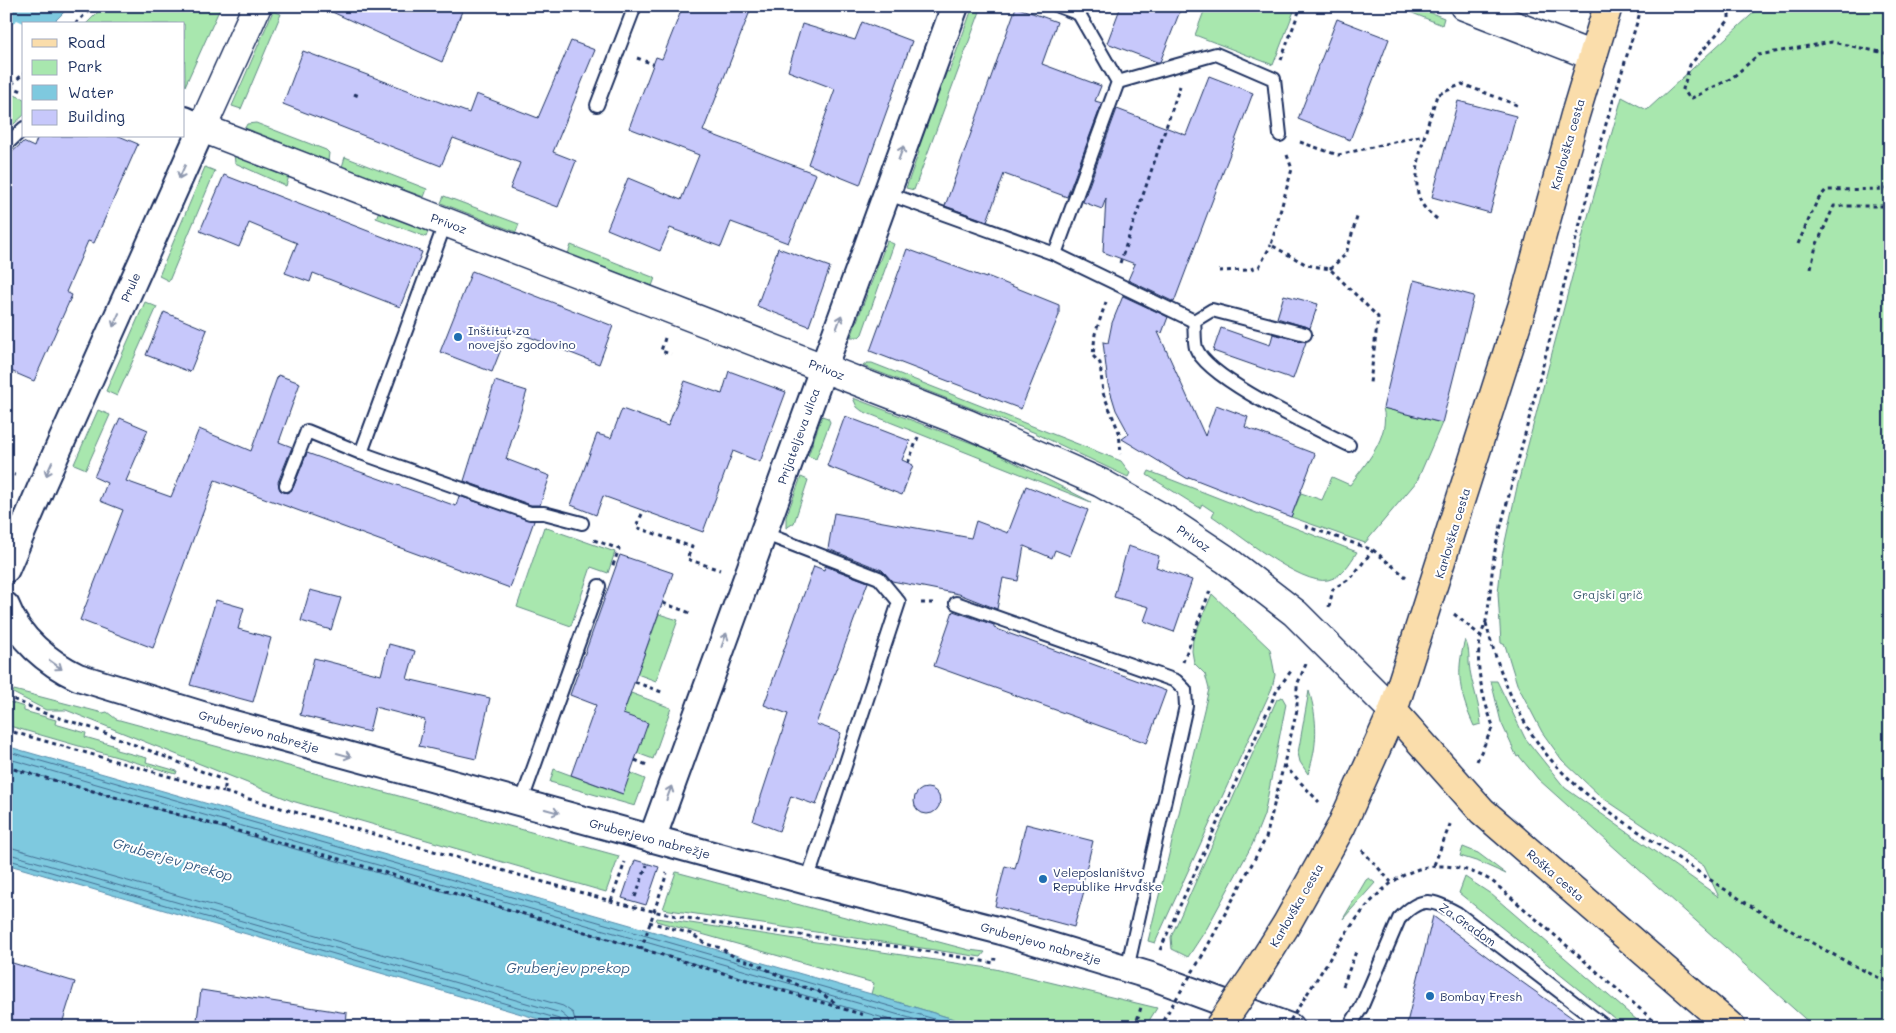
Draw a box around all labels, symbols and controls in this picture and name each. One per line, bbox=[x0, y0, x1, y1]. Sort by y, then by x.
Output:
legend bbox=[22, 22, 185, 138]
text: Road bbox=[68, 32, 105, 52]
text: Park bbox=[68, 56, 102, 76]
text: Water bbox=[68, 82, 114, 102]
street label: Karlovška cesta bbox=[1546, 97, 1588, 191]
text: Building bbox=[68, 106, 125, 126]
one-way arrow bbox=[897, 146, 906, 161]
one-way arrow bbox=[177, 164, 187, 179]
street label: Privoz bbox=[429, 209, 470, 237]
street label: Prule bbox=[117, 270, 143, 304]
one-way arrow bbox=[110, 312, 120, 327]
one-way arrow bbox=[835, 314, 844, 330]
place label: Inštitut za novejšo zgodovino bbox=[468, 322, 576, 352]
marker: Inštitut za novejšo zgodovino bbox=[452, 331, 464, 343]
street label: Privoz bbox=[807, 355, 848, 383]
street label: Prijateljeva ulica bbox=[773, 386, 823, 486]
one-way arrow bbox=[44, 461, 53, 476]
street label: Karlovška cesta bbox=[1431, 486, 1473, 580]
street label: Privoz bbox=[1174, 521, 1214, 555]
park label: Grajski grič bbox=[1573, 586, 1643, 602]
one-way arrow bbox=[720, 633, 729, 648]
one-way arrow bbox=[49, 660, 63, 670]
street label: Gruberjevo nabrežje bbox=[197, 706, 321, 756]
one-way arrow bbox=[336, 750, 352, 760]
one-way arrow bbox=[665, 786, 674, 801]
one-way arrow bbox=[543, 807, 559, 817]
street label: Gruberjevo nabrežje bbox=[588, 814, 712, 862]
water label: Gruberjev prekop bbox=[111, 833, 235, 885]
street label: Roška cesta bbox=[1524, 846, 1588, 904]
street label: Karlovška cesta bbox=[1266, 860, 1326, 950]
place label: Veleposlaništvo Republike Hrvaške bbox=[1053, 864, 1162, 894]
marker: Veleposlaništvo Republike Hrvaške bbox=[1037, 873, 1049, 885]
street label: Za Gradom bbox=[1436, 898, 1500, 950]
street label: Gruberjevo nabrežje bbox=[979, 918, 1103, 968]
water label: Gruberjev prekop bbox=[506, 958, 630, 977]
place label: Bombay Fresh bbox=[1440, 988, 1522, 1004]
marker: Bombay Fresh bbox=[1424, 990, 1436, 1002]

